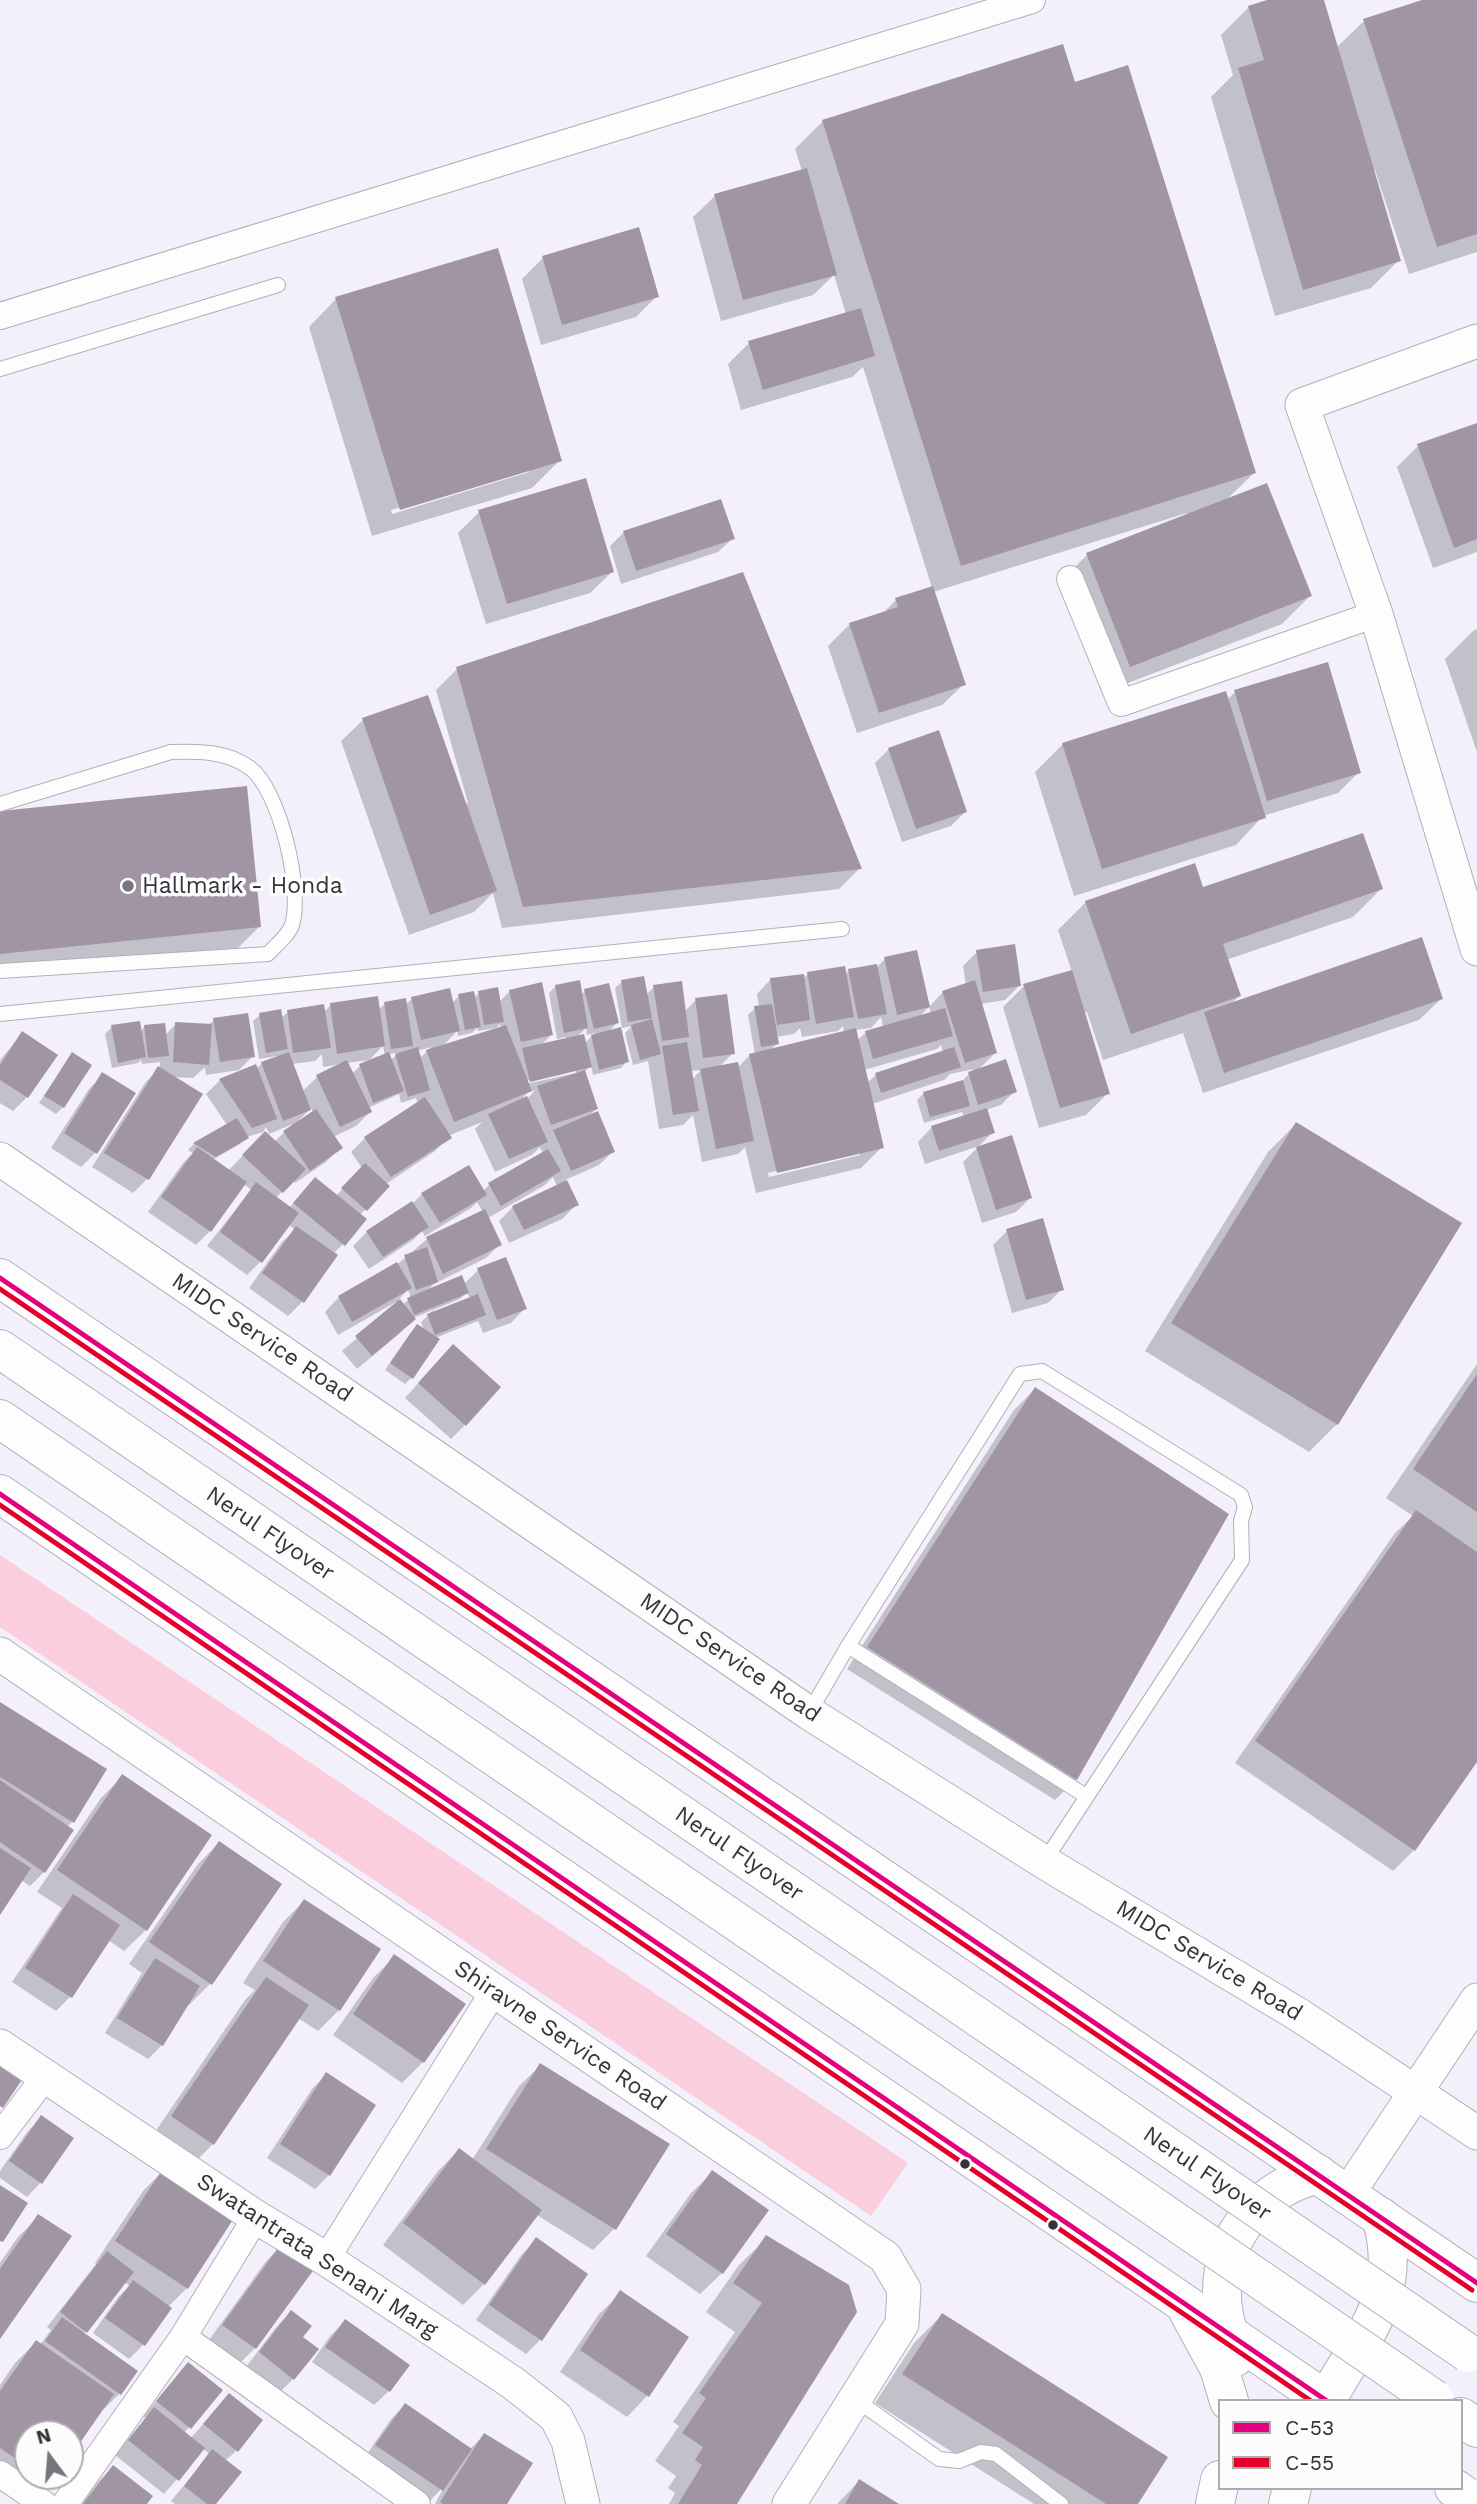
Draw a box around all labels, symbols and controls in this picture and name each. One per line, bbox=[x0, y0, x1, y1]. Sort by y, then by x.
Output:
place label: Hallmark - Honda bbox=[142, 872, 343, 900]
marker: Hallmark - Honda bbox=[120, 878, 136, 894]
street label: MIDC Service Road bbox=[166, 1267, 358, 1409]
street label: Nerul Flyover bbox=[200, 1481, 340, 1587]
street label: MIDC Service Road bbox=[634, 1587, 826, 1729]
street label: Nerul Flyover bbox=[669, 1801, 809, 1907]
street label: MIDC Service Road bbox=[1111, 1895, 1307, 2027]
street label: Shiravne Service Road bbox=[449, 1955, 671, 2117]
street label: Nerul Flyover bbox=[1137, 2121, 1277, 2227]
unlabelled marker bbox=[958, 2157, 972, 2171]
street label: Swatantrata Senani Marg bbox=[191, 2168, 443, 2344]
unlabelled marker bbox=[1046, 2218, 1060, 2232]
legend bbox=[1218, 2399, 1463, 2490]
text: C-53 bbox=[1285, 2415, 1334, 2440]
north arrow bbox=[14, 2420, 84, 2490]
text: N bbox=[34, 2423, 54, 2449]
text: C-55 bbox=[1285, 2450, 1334, 2475]

